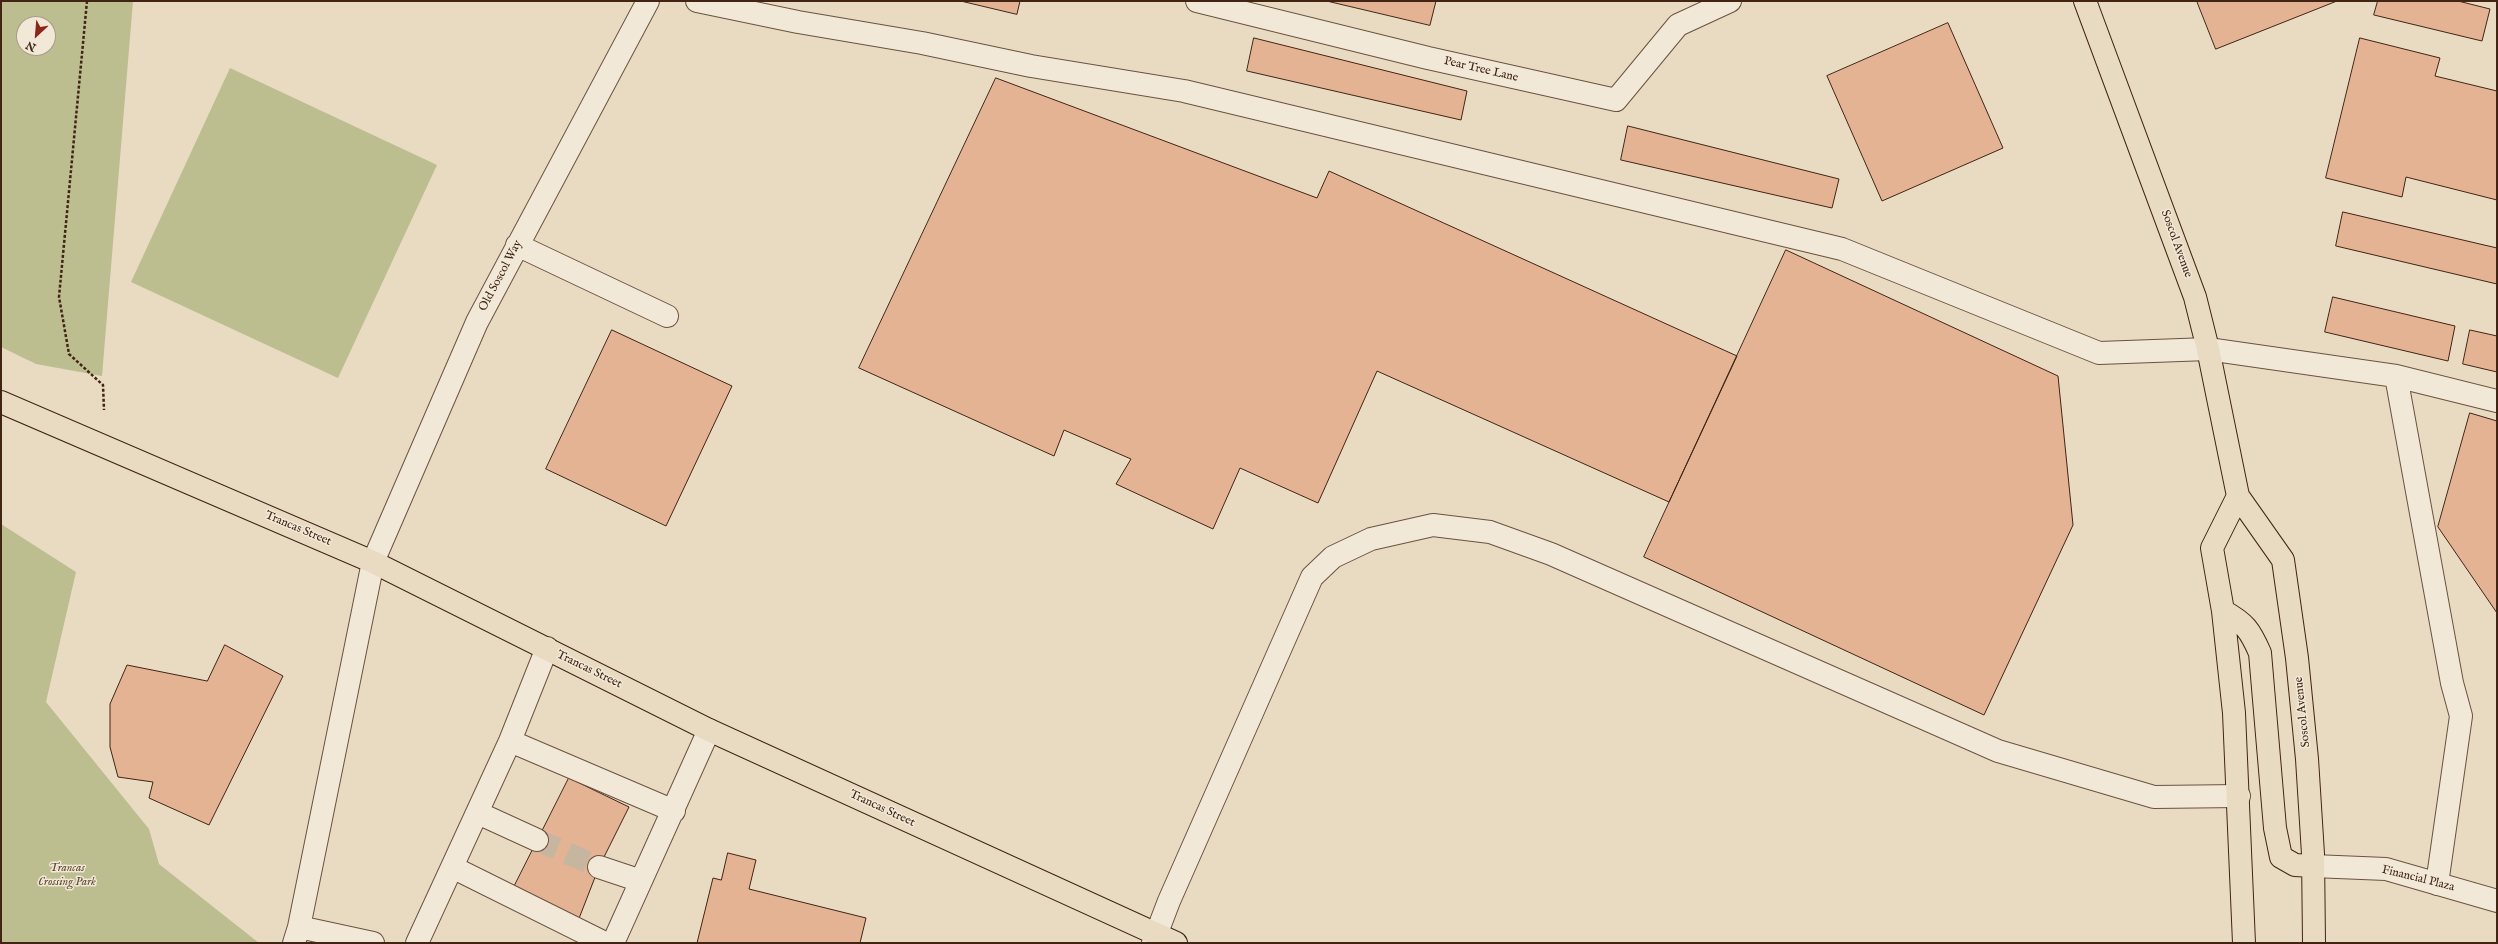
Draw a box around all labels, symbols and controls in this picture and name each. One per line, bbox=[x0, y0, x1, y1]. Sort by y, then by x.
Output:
north arrow bbox=[16, 16, 56, 56]
text: N bbox=[24, 38, 39, 54]
street label: Pear Tree Lane bbox=[1442, 54, 1520, 86]
street label: Soscol Avenue bbox=[2157, 208, 2195, 280]
street label: Old Soscol Way bbox=[476, 238, 526, 314]
street label: Trancas Street bbox=[263, 509, 333, 549]
street label: Trancas Street bbox=[554, 648, 624, 692]
street label: Soscol Avenue bbox=[2292, 676, 2314, 748]
street label: Trancas Street bbox=[847, 788, 917, 830]
park label: Trancas Crossing Park bbox=[38, 862, 96, 890]
street label: Financial Plaza bbox=[2380, 863, 2456, 895]

